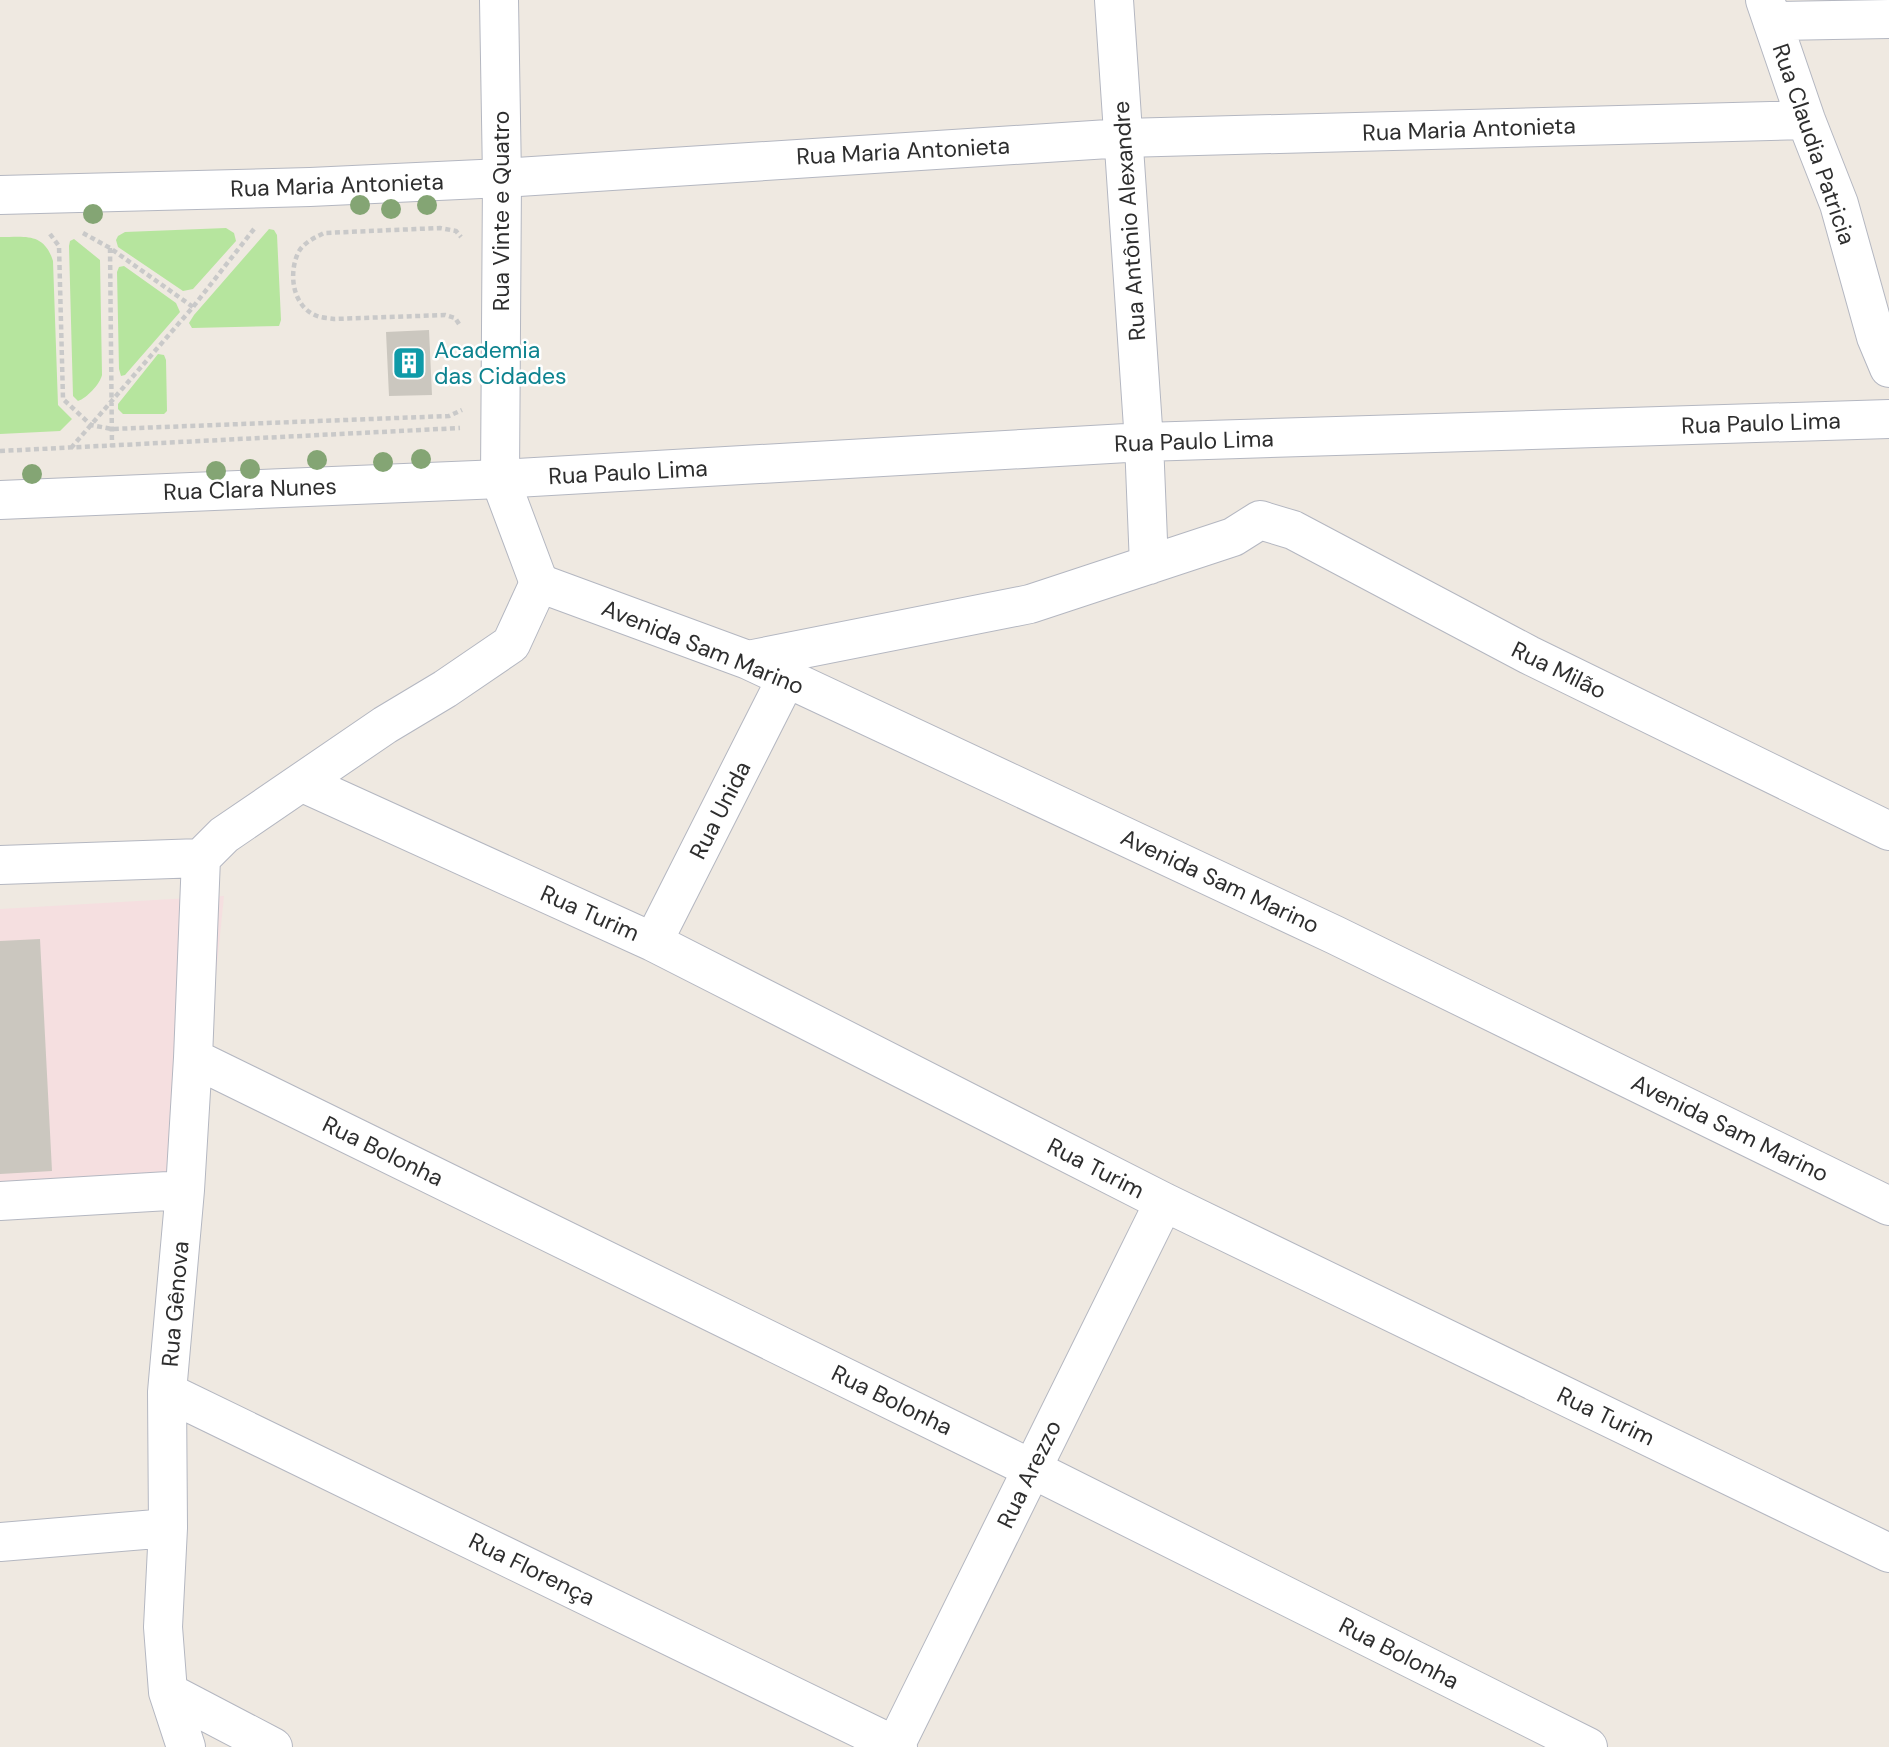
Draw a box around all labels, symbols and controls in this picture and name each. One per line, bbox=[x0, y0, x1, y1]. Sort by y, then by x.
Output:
street label: Rua Claudia Patricia bbox=[1766, 40, 1862, 248]
street label: Rua Antônio Alexandre bbox=[1106, 100, 1152, 342]
street label: Rua Maria Antonieta bbox=[1362, 110, 1576, 148]
street label: Rua Vinte e Quatro bbox=[486, 111, 516, 311]
street label: Rua Maria Antonieta bbox=[796, 130, 1010, 172]
street label: Rua Maria Antonieta bbox=[230, 166, 444, 204]
place label: Academia das Cidades bbox=[434, 335, 567, 391]
building icon: Academia das Cidades bbox=[390, 344, 428, 382]
street label: Rua Paulo Lima bbox=[1681, 405, 1841, 441]
street label: Rua Paulo Lima bbox=[1114, 423, 1274, 459]
street label: Rua Paulo Lima bbox=[548, 453, 708, 491]
street label: Rua Clara Nunes bbox=[163, 471, 337, 507]
street label: Avenida Sam Marino bbox=[597, 593, 809, 701]
street label: Rua Milão bbox=[1507, 634, 1611, 706]
street label: Rua Unida bbox=[683, 756, 757, 864]
street label: Avenida Sam Marino bbox=[1116, 822, 1324, 940]
street label: Rua Turim bbox=[536, 878, 644, 948]
street label: Avenida Sam Marino bbox=[1627, 1067, 1833, 1189]
street label: Rua Bolonha bbox=[318, 1109, 448, 1193]
street label: Rua Turim bbox=[1042, 1131, 1150, 1205]
street label: Rua Gênova bbox=[155, 1240, 195, 1368]
street label: Rua Bolonha bbox=[827, 1358, 957, 1442]
street label: Rua Turim bbox=[1552, 1380, 1660, 1452]
street label: Rua Arezzo bbox=[990, 1415, 1068, 1533]
street label: Rua Florença bbox=[464, 1526, 600, 1612]
street label: Rua Bolonha bbox=[1334, 1610, 1464, 1696]

